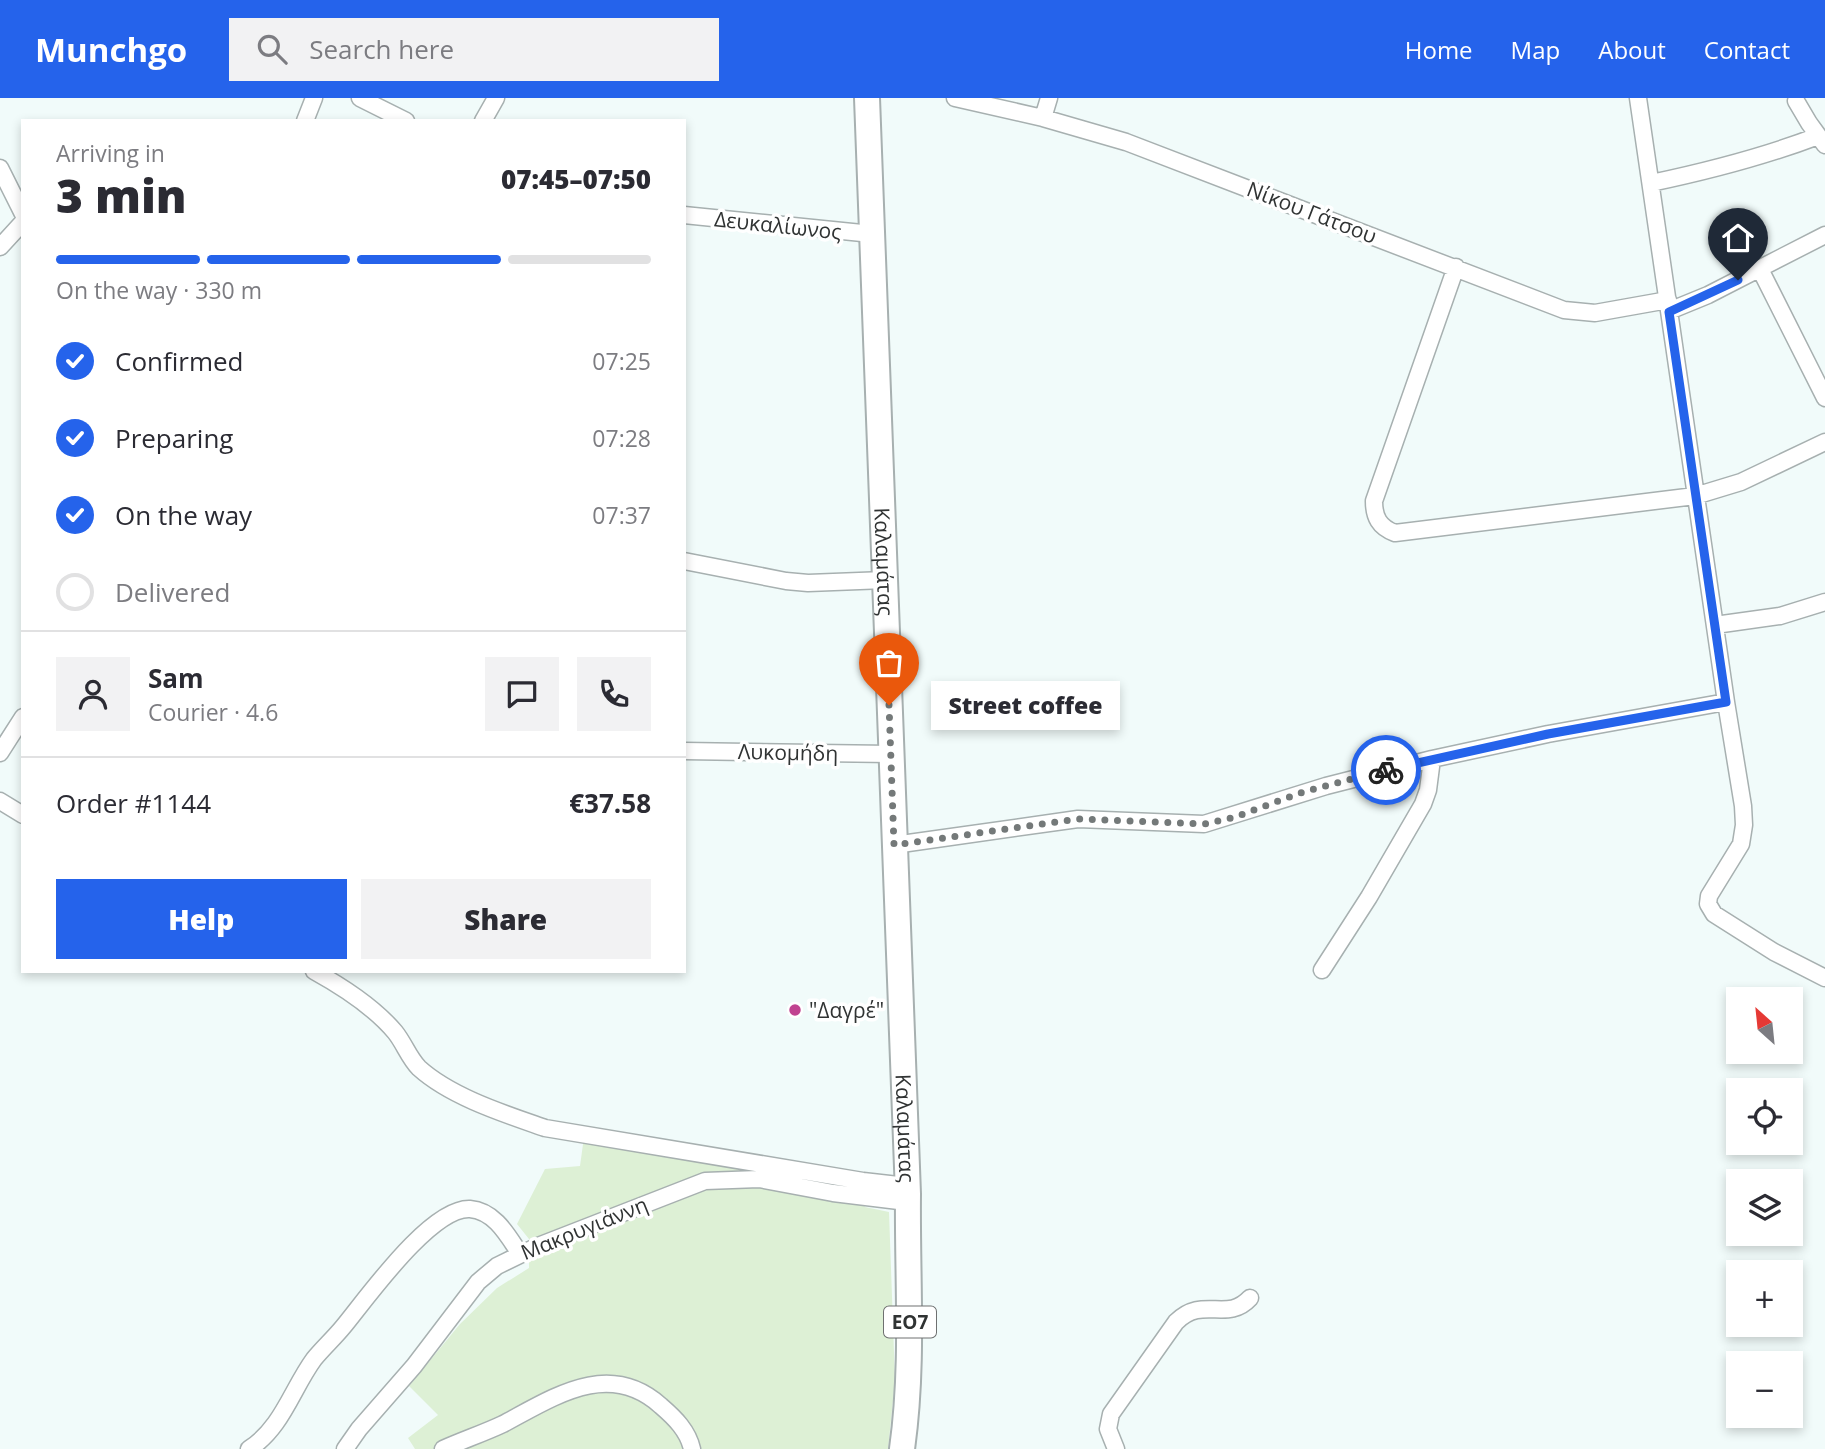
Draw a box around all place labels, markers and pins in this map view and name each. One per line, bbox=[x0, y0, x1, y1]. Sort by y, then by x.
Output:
pin bbox=[1708, 208, 1768, 280]
pin bbox=[859, 633, 919, 705]
callout: Street coffee bbox=[931, 680, 1120, 730]
place label: "Δαγρέ" bbox=[809, 996, 884, 1024]
marker: "Δαγρέ" bbox=[787, 1002, 803, 1018]

